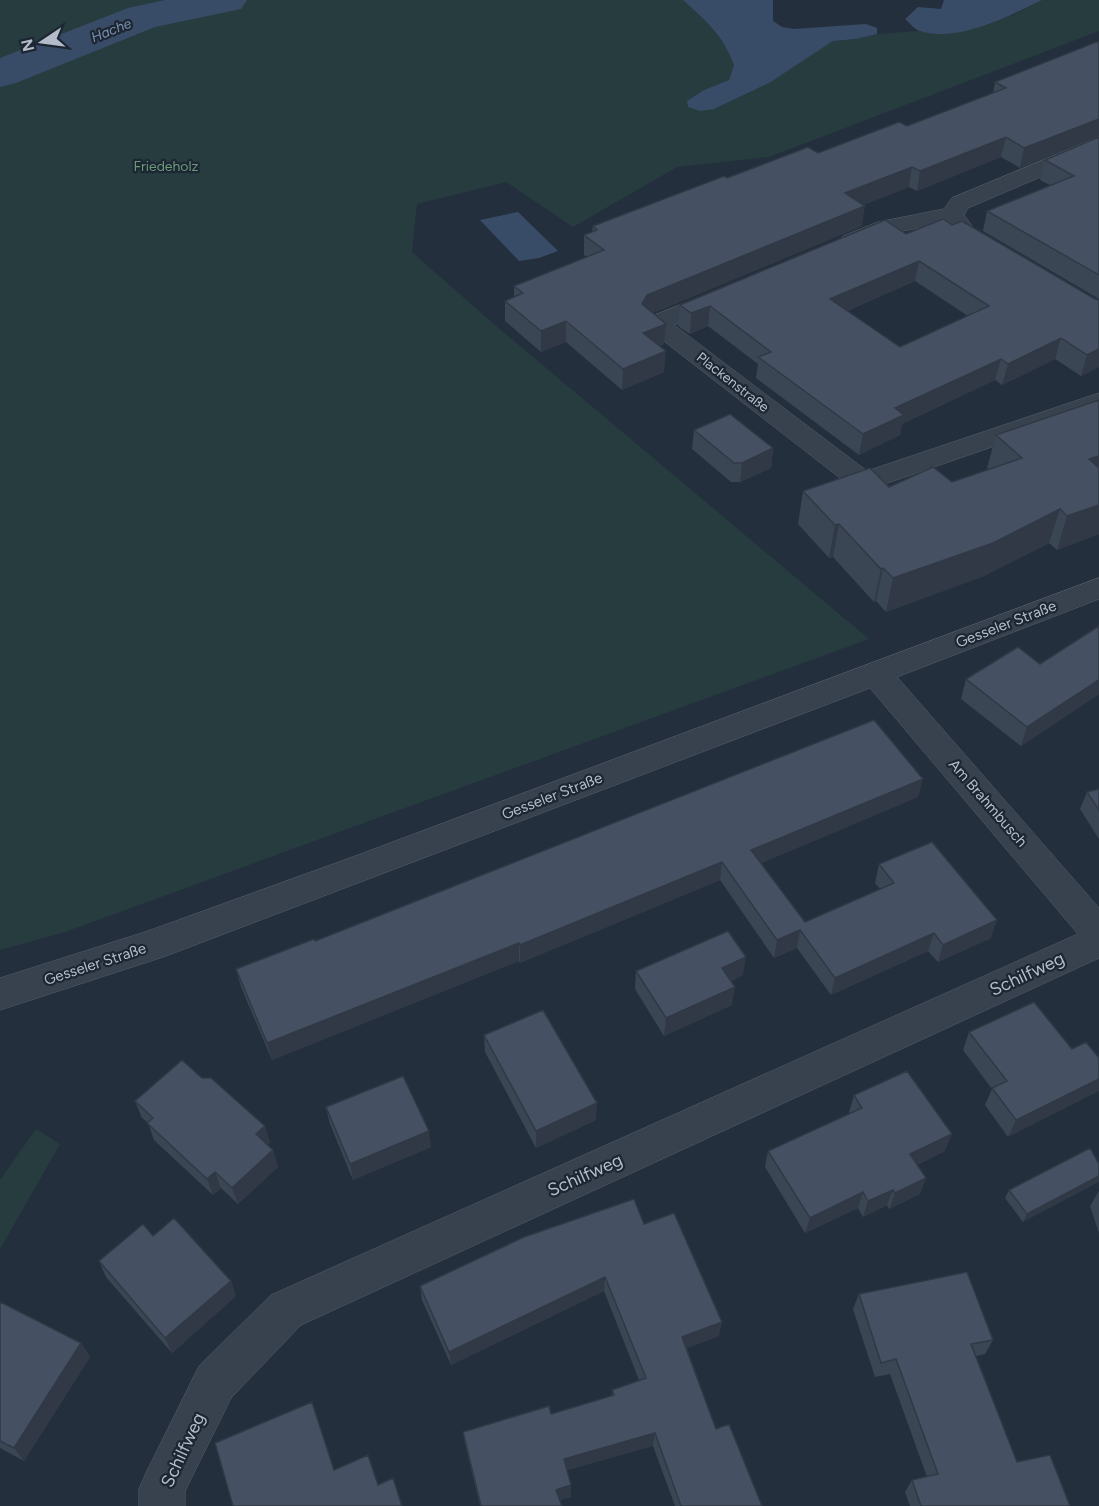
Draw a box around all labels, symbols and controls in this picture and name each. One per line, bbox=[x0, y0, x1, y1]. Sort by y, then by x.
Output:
north arrow bbox=[12, 12, 72, 72]
water label: Hache bbox=[89, 15, 134, 46]
text: N bbox=[17, 37, 39, 53]
park label: Friedeholz bbox=[134, 158, 199, 175]
street label: Plackenstraße bbox=[693, 349, 773, 416]
street label: Gesseler Straße bbox=[953, 597, 1059, 651]
street label: Am Brahmbusch bbox=[945, 755, 1031, 851]
street label: Gesseler Straße bbox=[499, 769, 605, 823]
street label: Gesseler Straße bbox=[42, 939, 148, 989]
street label: Schilfweg bbox=[986, 947, 1068, 1001]
street label: Schilfweg bbox=[544, 1149, 626, 1201]
street label: Schilfweg bbox=[156, 1409, 210, 1491]

